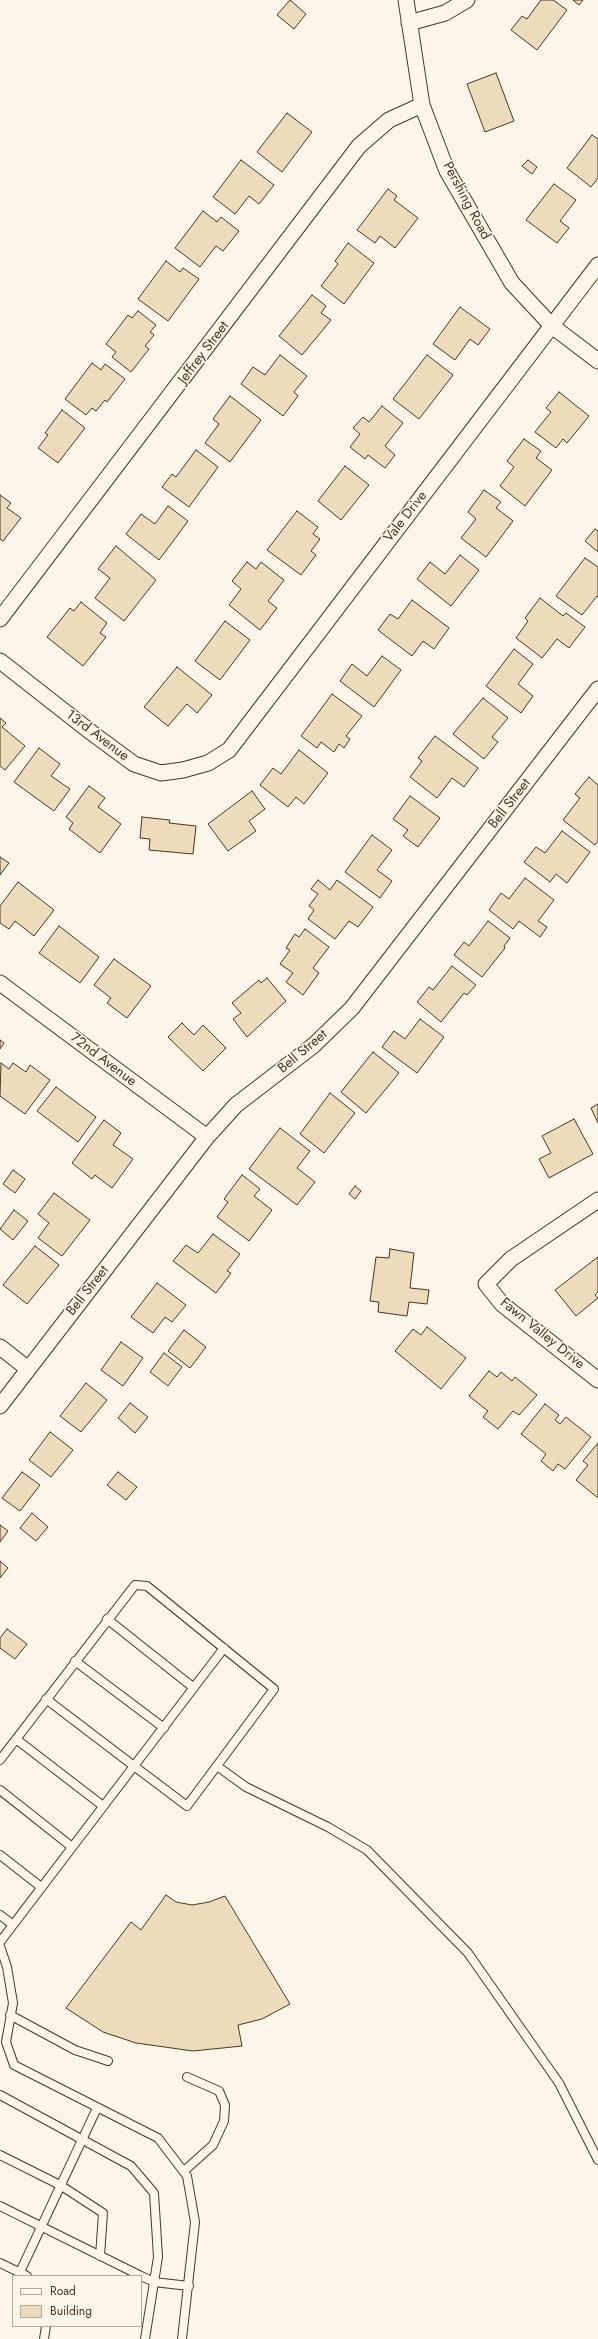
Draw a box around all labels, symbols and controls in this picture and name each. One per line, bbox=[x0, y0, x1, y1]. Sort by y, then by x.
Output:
street label: Pershing Road bbox=[438, 159, 494, 243]
street label: Jeffrey Street bbox=[175, 318, 233, 388]
street label: Vale Drive bbox=[381, 488, 431, 546]
street label: 13rd Avenue bbox=[62, 707, 132, 765]
street label: Bell Street bbox=[485, 776, 535, 832]
street label: Bell Street bbox=[275, 1027, 331, 1077]
street label: 72nd Avenue bbox=[67, 1030, 139, 1090]
street label: Bell Street bbox=[63, 1263, 113, 1319]
street label: Fawn Valley Drive bbox=[496, 1295, 588, 1373]
legend bbox=[12, 2275, 142, 2327]
text: Road bbox=[50, 2282, 76, 2300]
text: Building bbox=[50, 2302, 92, 2320]

